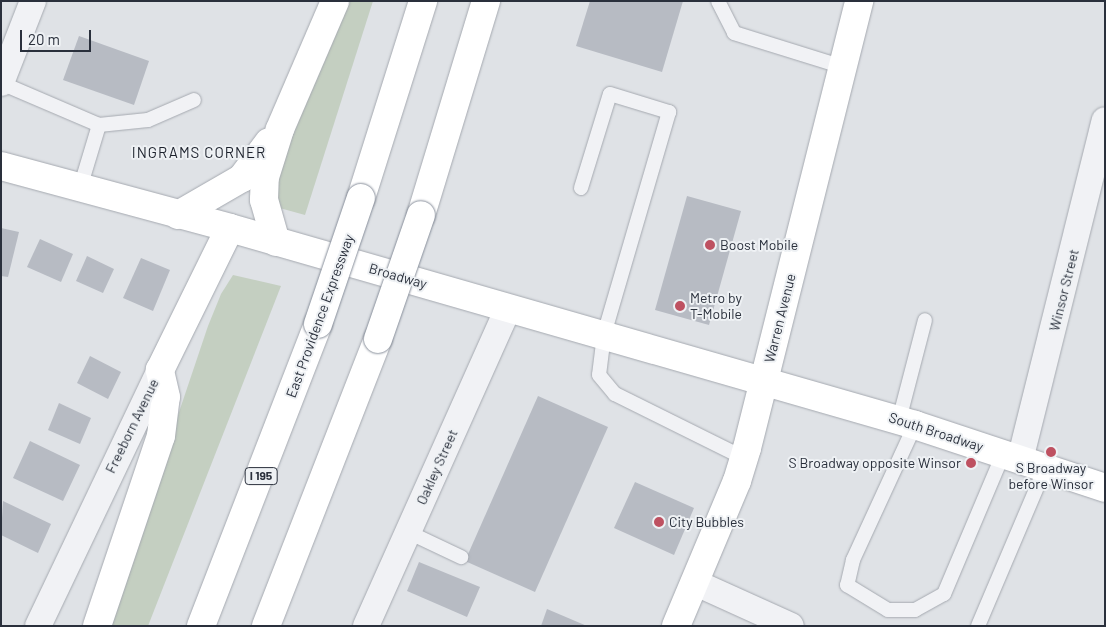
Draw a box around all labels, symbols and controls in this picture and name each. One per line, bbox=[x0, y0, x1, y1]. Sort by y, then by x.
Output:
scale bar bbox=[22, 20, 94, 52]
text: 20 m bbox=[28, 30, 60, 48]
district label: INGRAMS CORNER bbox=[130, 144, 268, 162]
street label: East Providence Expressway bbox=[283, 232, 357, 400]
place label: Boost Mobile bbox=[720, 237, 798, 253]
marker: Boost Mobile bbox=[704, 239, 716, 251]
street label: Winsor Street bbox=[1046, 247, 1082, 333]
street label: Broadway bbox=[367, 260, 429, 292]
street label: Warren Avenue bbox=[761, 272, 799, 364]
place label: Metro by T-Mobile bbox=[690, 290, 742, 322]
marker: Metro by T-Mobile bbox=[674, 300, 686, 312]
street label: Freeborn Avenue bbox=[102, 376, 162, 476]
street label: South Broadway bbox=[887, 409, 985, 455]
street label: Oakley Street bbox=[413, 427, 461, 507]
marker: S Broadway before Winsor bbox=[1045, 446, 1057, 458]
place label: S Broadway opposite Winsor bbox=[789, 455, 961, 471]
marker: S Broadway opposite Winsor bbox=[965, 457, 977, 469]
place label: S Broadway before Winsor bbox=[1008, 460, 1094, 492]
road number: I 195 bbox=[244, 466, 278, 486]
place label: City Bubbles bbox=[669, 514, 744, 530]
marker: City Bubbles bbox=[653, 516, 665, 528]

